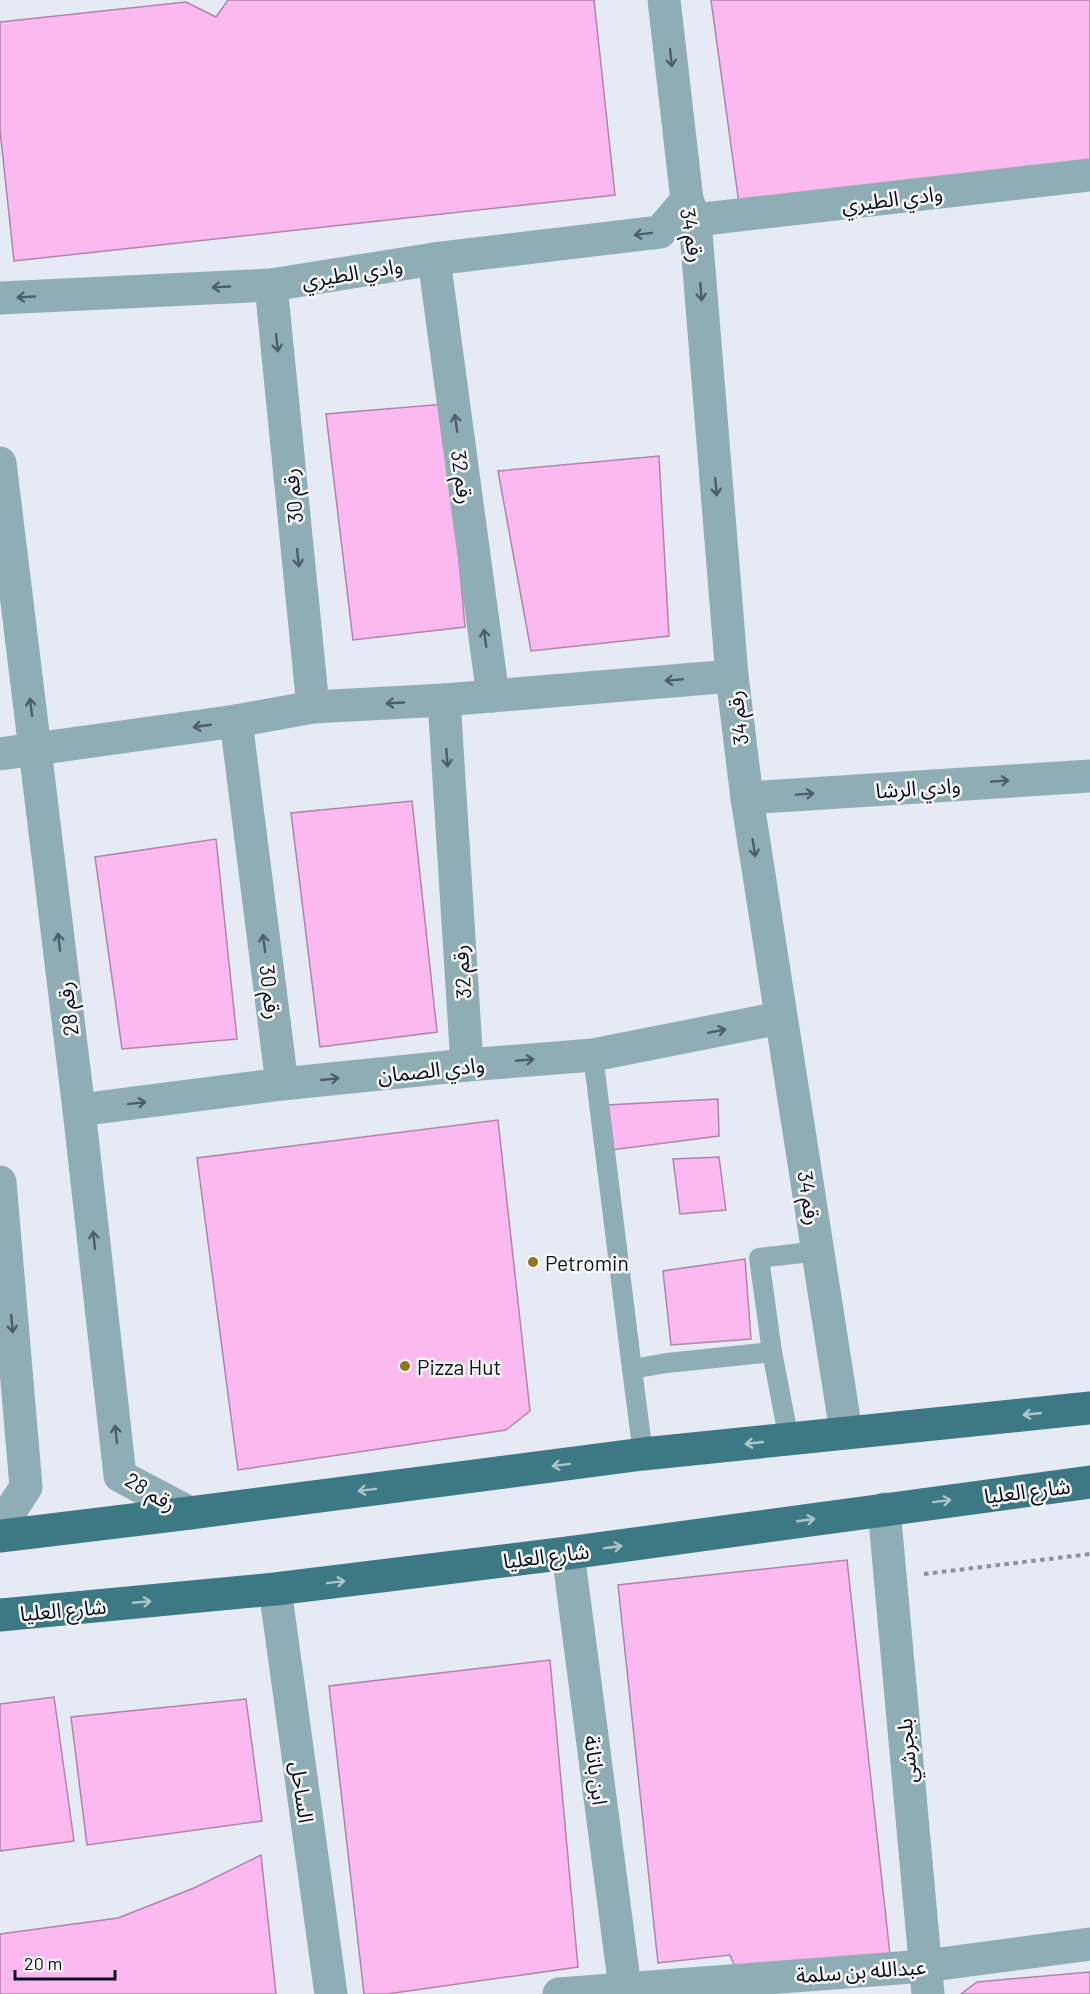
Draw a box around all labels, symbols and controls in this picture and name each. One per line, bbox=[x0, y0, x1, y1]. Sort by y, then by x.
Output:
one-way arrow bbox=[666, 48, 677, 68]
street label: وادي الطيري bbox=[840, 179, 945, 221]
street label: رقم 34 bbox=[672, 206, 710, 265]
one-way arrow bbox=[634, 229, 654, 240]
street label: وادي الطيري bbox=[300, 252, 405, 297]
one-way arrow bbox=[211, 282, 231, 293]
one-way arrow bbox=[696, 282, 707, 302]
one-way arrow bbox=[17, 291, 37, 302]
one-way arrow bbox=[272, 332, 283, 352]
one-way arrow bbox=[450, 414, 461, 434]
street label: رقم 32 bbox=[443, 448, 479, 506]
street label: رقم 30 bbox=[277, 467, 311, 525]
one-way arrow bbox=[711, 476, 722, 496]
one-way arrow bbox=[293, 547, 304, 567]
one-way arrow bbox=[479, 628, 490, 648]
one-way arrow bbox=[664, 675, 684, 686]
street label: رقم 34 bbox=[721, 689, 757, 747]
one-way arrow bbox=[25, 697, 36, 717]
one-way arrow bbox=[386, 697, 406, 708]
one-way arrow bbox=[193, 720, 213, 731]
one-way arrow bbox=[442, 748, 453, 768]
street label: وادي الرشا bbox=[875, 772, 962, 807]
one-way arrow bbox=[989, 776, 1009, 787]
one-way arrow bbox=[795, 788, 815, 799]
one-way arrow bbox=[749, 837, 760, 857]
one-way arrow bbox=[53, 933, 64, 953]
one-way arrow bbox=[259, 933, 270, 953]
street label: رقم 32 bbox=[447, 944, 479, 1000]
street label: رقم 30 bbox=[251, 963, 287, 1021]
street label: رقم 28 bbox=[51, 980, 87, 1038]
one-way arrow bbox=[707, 1025, 726, 1036]
street label: وادي الصمان bbox=[376, 1051, 486, 1092]
one-way arrow bbox=[514, 1055, 534, 1066]
one-way arrow bbox=[320, 1073, 340, 1084]
one-way arrow bbox=[127, 1097, 146, 1108]
street label: رقم 34 bbox=[789, 1169, 827, 1228]
one-way arrow bbox=[88, 1231, 99, 1251]
place label: Petromin bbox=[545, 1250, 629, 1275]
marker: Petromin bbox=[526, 1255, 540, 1269]
one-way arrow bbox=[7, 1313, 18, 1333]
place label: Pizza Hut bbox=[417, 1354, 501, 1379]
marker: Pizza Hut bbox=[398, 1359, 412, 1373]
one-way arrow bbox=[1022, 1409, 1042, 1420]
one-way arrow bbox=[110, 1425, 121, 1444]
one-way arrow bbox=[745, 1438, 765, 1449]
one-way arrow bbox=[551, 1460, 571, 1471]
street label: رقم 28 bbox=[119, 1466, 181, 1519]
street label: شارع العليا bbox=[982, 1472, 1072, 1512]
one-way arrow bbox=[358, 1485, 378, 1496]
one-way arrow bbox=[932, 1495, 952, 1506]
one-way arrow bbox=[795, 1514, 815, 1525]
street label: شارع العليا bbox=[501, 1537, 591, 1577]
one-way arrow bbox=[602, 1541, 622, 1552]
one-way arrow bbox=[325, 1576, 345, 1587]
street label: شارع العليا bbox=[19, 1593, 108, 1629]
one-way arrow bbox=[131, 1596, 151, 1607]
street label: بلجرشي bbox=[891, 1717, 926, 1784]
street label: ابن باتانة bbox=[579, 1734, 614, 1806]
street label: الساحل bbox=[285, 1760, 320, 1825]
scale bar bbox=[15, 1943, 116, 1981]
text: 20 m bbox=[24, 1952, 62, 1974]
street label: عبدالله بن سلمة bbox=[795, 1953, 927, 1988]

